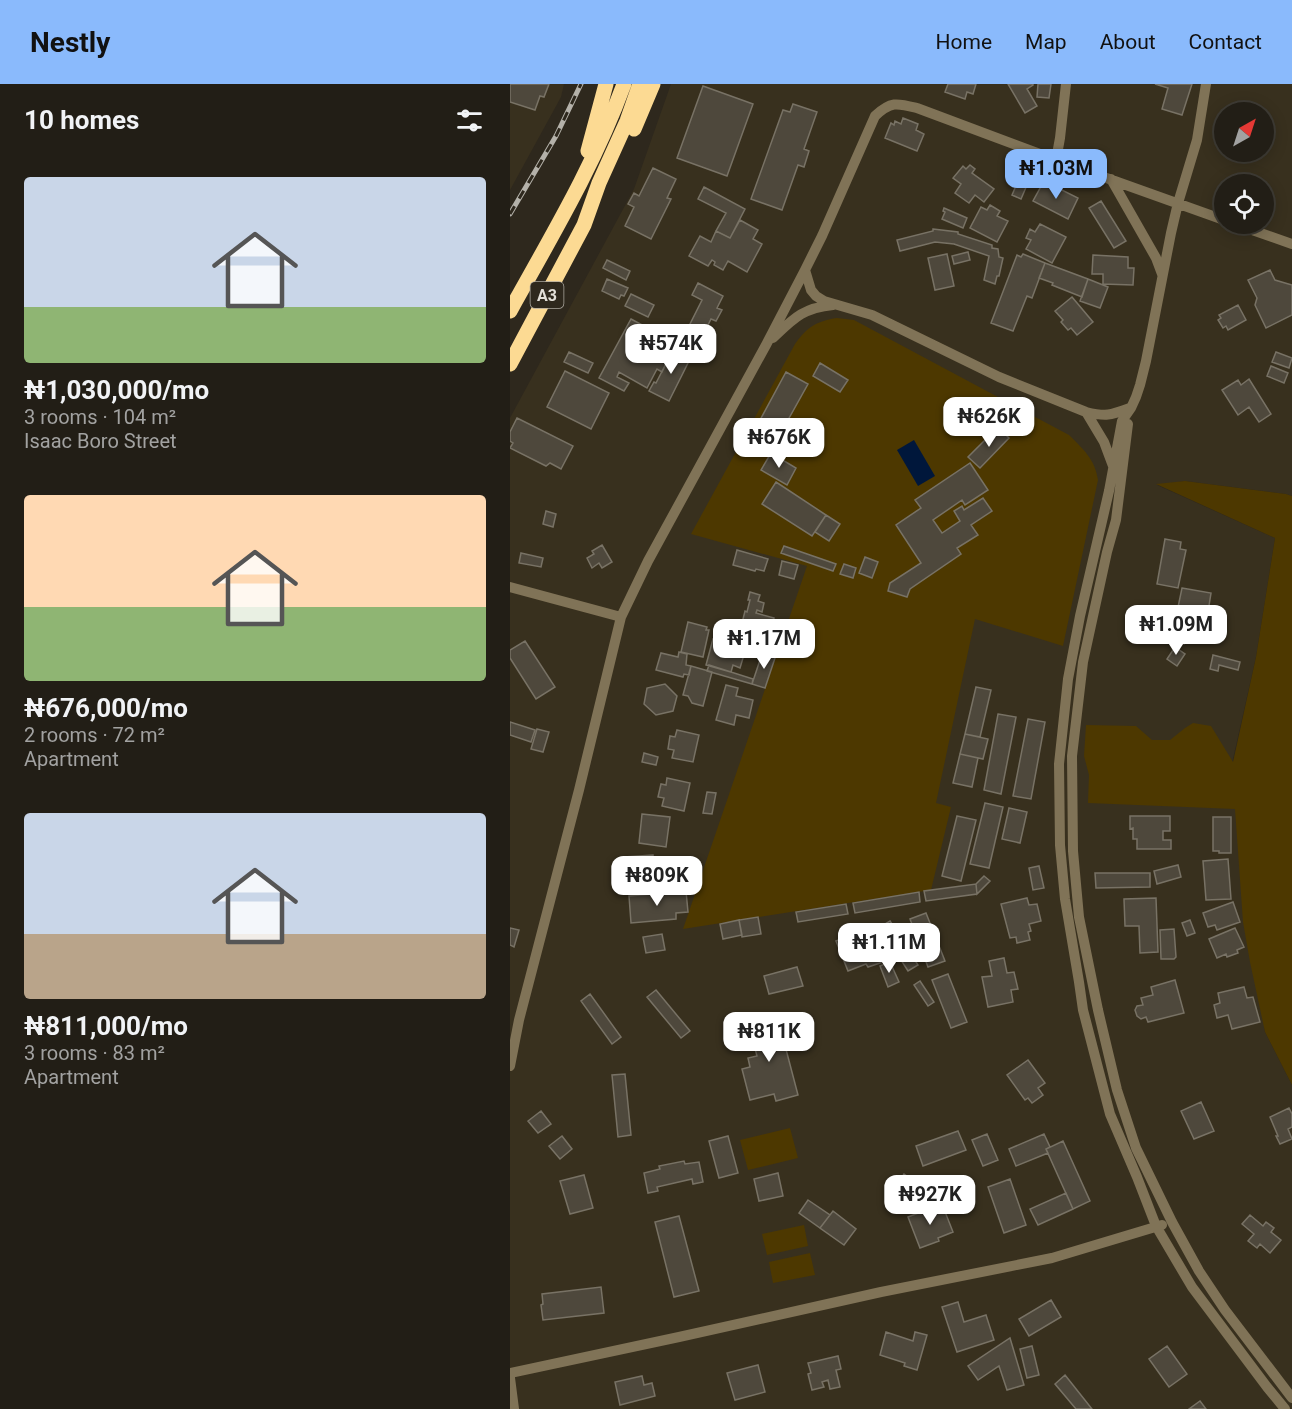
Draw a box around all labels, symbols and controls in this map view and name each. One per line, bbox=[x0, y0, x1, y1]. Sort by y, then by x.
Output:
text: Nestly bbox=[30, 26, 110, 59]
text: Home bbox=[936, 30, 992, 54]
text: Map bbox=[1025, 30, 1067, 54]
text: About bbox=[1100, 30, 1156, 54]
text: Contact bbox=[1189, 30, 1262, 54]
north arrow bbox=[1214, 102, 1274, 162]
map controls bbox=[1214, 102, 1274, 234]
icon: filters bbox=[453, 104, 486, 137]
text: 10 homes bbox=[24, 105, 139, 135]
pin: ₦1.03M bbox=[1007, 149, 1105, 200]
text: ₦1.03M bbox=[1019, 156, 1093, 180]
button: locate bbox=[1214, 174, 1274, 234]
icon: home bbox=[201, 216, 309, 324]
road number: A3 bbox=[530, 282, 564, 308]
pin: ₦574K bbox=[629, 324, 713, 375]
text: ₦574K bbox=[639, 331, 703, 355]
text: ₦1,030,000/mo bbox=[24, 375, 209, 405]
pin: ₦626K bbox=[947, 397, 1031, 448]
text: ₦626K bbox=[957, 404, 1021, 428]
text: 3 rooms · 104 m² bbox=[24, 405, 176, 429]
pin: ₦676K bbox=[737, 418, 821, 469]
text: ₦676K bbox=[747, 425, 811, 449]
text: Isaac Boro Street bbox=[24, 429, 177, 453]
icon: home bbox=[201, 534, 309, 642]
pin: ₦1.09M bbox=[1127, 605, 1225, 656]
text: ₦1.09M bbox=[1139, 612, 1213, 636]
pin: ₦1.17M bbox=[715, 619, 813, 670]
text: ₦1.17M bbox=[727, 626, 801, 650]
text: ₦676,000/mo bbox=[24, 693, 188, 723]
text: 2 rooms · 72 m² bbox=[24, 723, 165, 747]
text: Apartment bbox=[24, 747, 119, 771]
icon: home bbox=[201, 852, 309, 960]
pin: ₦809K bbox=[615, 856, 699, 907]
text: ₦809K bbox=[625, 863, 689, 887]
pin: ₦1.11M bbox=[840, 923, 938, 974]
text: ₦1.11M bbox=[852, 930, 926, 954]
text: ₦811,000/mo bbox=[24, 1011, 188, 1041]
pin: ₦811K bbox=[727, 1012, 811, 1063]
text: ₦811K bbox=[737, 1019, 801, 1043]
text: 3 rooms · 83 m² bbox=[24, 1041, 165, 1065]
text: Apartment bbox=[24, 1065, 119, 1089]
pin: ₦927K bbox=[888, 1175, 972, 1226]
text: ₦927K bbox=[898, 1182, 962, 1206]

